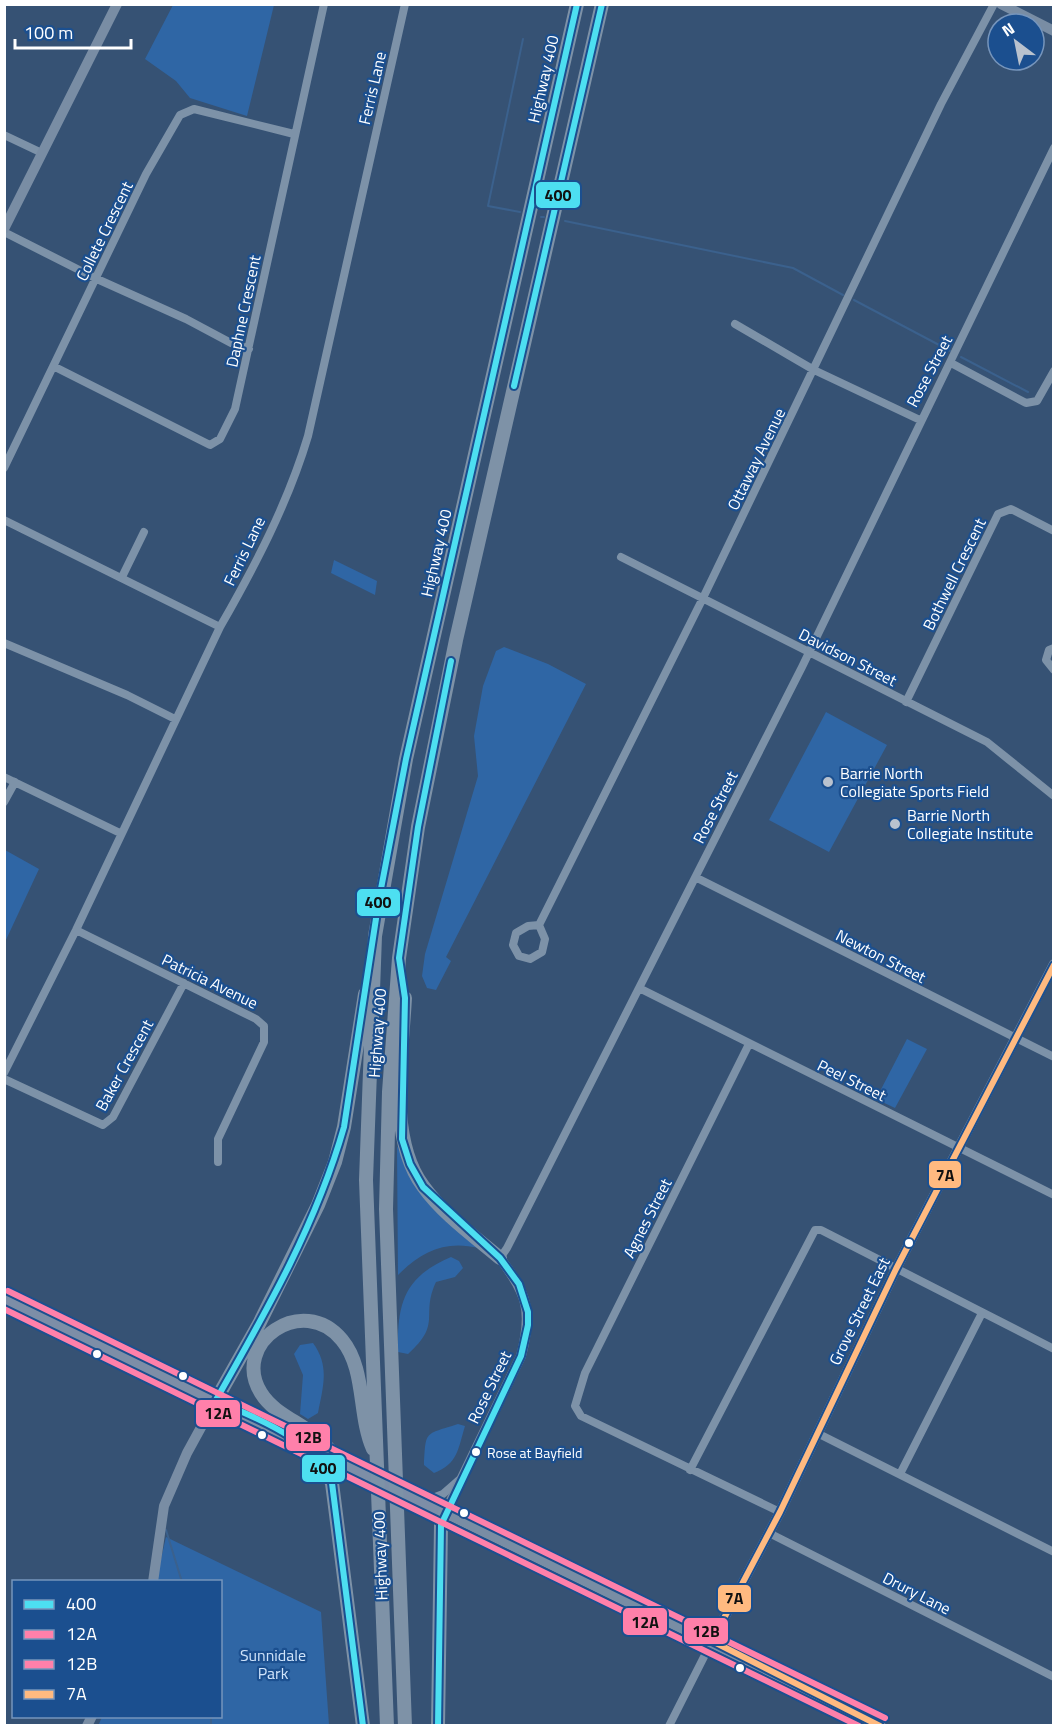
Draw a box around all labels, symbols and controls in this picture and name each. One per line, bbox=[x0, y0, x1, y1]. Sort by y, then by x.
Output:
scale bar bbox=[15, 12, 130, 50]
north arrow bbox=[986, 12, 1046, 72]
text: N bbox=[997, 16, 1019, 42]
text: 100 m bbox=[24, 19, 73, 46]
street label: Highway 400 bbox=[521, 33, 565, 125]
street label: Ferris Lane bbox=[352, 49, 392, 127]
street label: Collete Crescent bbox=[69, 177, 139, 285]
line badge: 400 bbox=[535, 181, 581, 209]
text: 400 bbox=[545, 183, 571, 207]
street label: Daphne Crescent bbox=[219, 252, 267, 369]
street label: Rose Street bbox=[900, 330, 958, 411]
street label: Ottaway Avenue bbox=[721, 404, 791, 514]
street label: Highway 400 bbox=[414, 507, 458, 599]
street label: Ferris Lane bbox=[217, 512, 271, 590]
street label: Bothwell Crescent bbox=[916, 514, 992, 634]
street label: Davidson Street bbox=[795, 622, 902, 692]
place label: Barrie North Collegiate Sports Field bbox=[840, 761, 989, 803]
street label: Rose Street bbox=[686, 766, 744, 847]
marker: Barrie North Collegiate Sports Field bbox=[821, 775, 835, 789]
place label: Barrie North Collegiate Institute bbox=[907, 803, 1033, 845]
marker: Barrie North Collegiate Institute bbox=[888, 817, 902, 831]
line badge: 400 bbox=[356, 888, 401, 917]
text: 400 bbox=[365, 890, 391, 914]
street label: Newton Street bbox=[832, 923, 931, 989]
street label: Patricia Avenue bbox=[158, 947, 262, 1015]
street label: Highway 400 bbox=[362, 988, 392, 1078]
street label: Baker Crescent bbox=[89, 1015, 159, 1115]
street label: Peel Street bbox=[813, 1053, 891, 1107]
line badge: 7A bbox=[928, 1160, 962, 1189]
text: 7A bbox=[936, 1163, 955, 1187]
street label: Agnes Street bbox=[617, 1174, 677, 1262]
unlabelled marker bbox=[903, 1237, 915, 1249]
street label: Grove Street East bbox=[822, 1253, 896, 1369]
street label: Rose Street bbox=[461, 1346, 517, 1428]
unlabelled marker bbox=[91, 1348, 103, 1360]
unlabelled marker bbox=[177, 1370, 189, 1382]
line badge: 12A bbox=[195, 1399, 241, 1428]
text: 12A bbox=[204, 1401, 232, 1425]
line badge: 12B bbox=[285, 1423, 331, 1452]
text: 12B bbox=[294, 1425, 322, 1449]
unlabelled marker bbox=[256, 1429, 268, 1441]
place label: Rose at Bayfield bbox=[487, 1442, 582, 1463]
marker: Rose at Bayfield bbox=[470, 1446, 482, 1458]
line badge: 400 bbox=[301, 1454, 346, 1483]
text: 400 bbox=[310, 1456, 336, 1480]
unlabelled marker bbox=[458, 1507, 470, 1519]
street label: Highway 400 bbox=[366, 1511, 394, 1601]
street label: Drury Lane bbox=[879, 1566, 955, 1620]
legend bbox=[12, 1580, 222, 1718]
line badge: 7A bbox=[717, 1584, 752, 1613]
text: 7A bbox=[725, 1586, 744, 1610]
text: 400 bbox=[66, 1590, 96, 1617]
line badge: 12A bbox=[622, 1607, 668, 1636]
text: 12A bbox=[631, 1610, 659, 1634]
line badge: 12B bbox=[683, 1617, 729, 1645]
text: 12B bbox=[692, 1619, 720, 1643]
text: 12A bbox=[66, 1620, 97, 1647]
park label: Sunnidale Park bbox=[240, 1643, 306, 1685]
text: 12B bbox=[66, 1650, 97, 1677]
unlabelled marker bbox=[734, 1662, 746, 1674]
text: 7A bbox=[66, 1680, 87, 1707]

